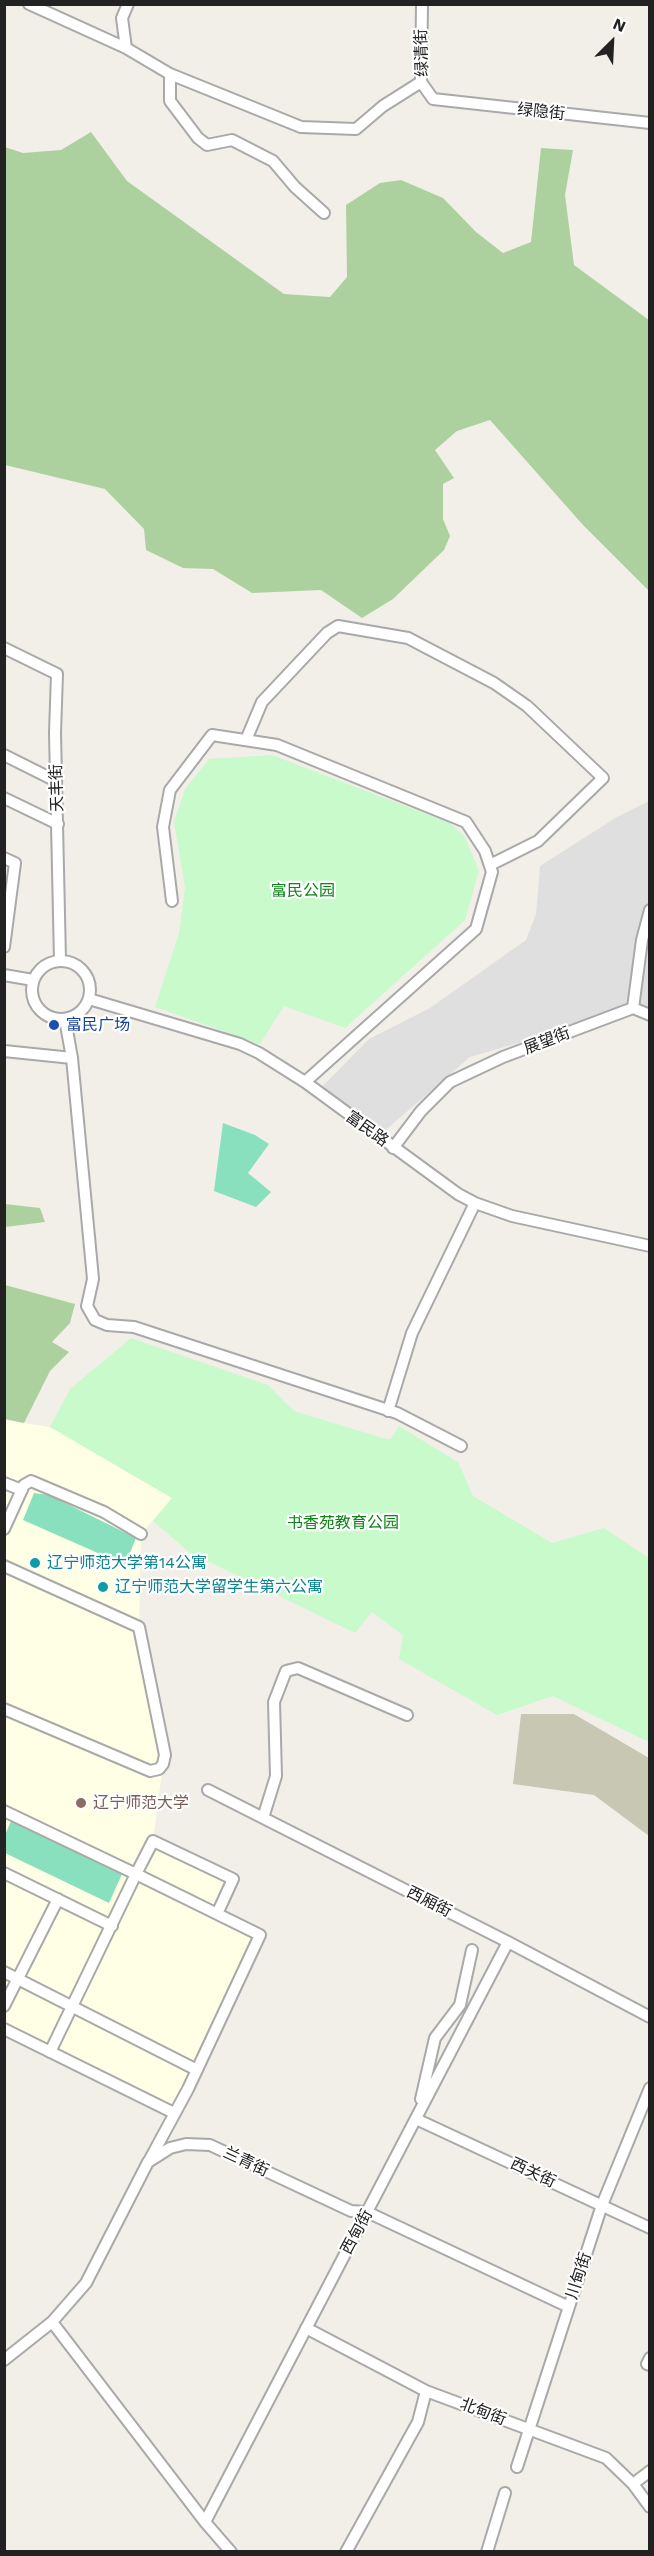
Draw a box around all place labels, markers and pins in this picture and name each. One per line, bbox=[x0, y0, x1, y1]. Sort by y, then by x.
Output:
place label: 富民广场 bbox=[66, 1015, 130, 1035]
marker: 富民广场 bbox=[47, 1018, 61, 1032]
place label: 辽宁师范大学第14公寓 bbox=[47, 1553, 207, 1573]
marker: 辽宁师范大学第14公寓 bbox=[28, 1556, 42, 1570]
place label: 辽宁师范大学留学生第六公寓 bbox=[115, 1577, 323, 1597]
marker: 辽宁师范大学留学生第六公寓 bbox=[96, 1580, 110, 1594]
place label: 辽宁师范大学 bbox=[93, 1793, 189, 1813]
marker: 辽宁师范大学 bbox=[74, 1796, 88, 1810]

